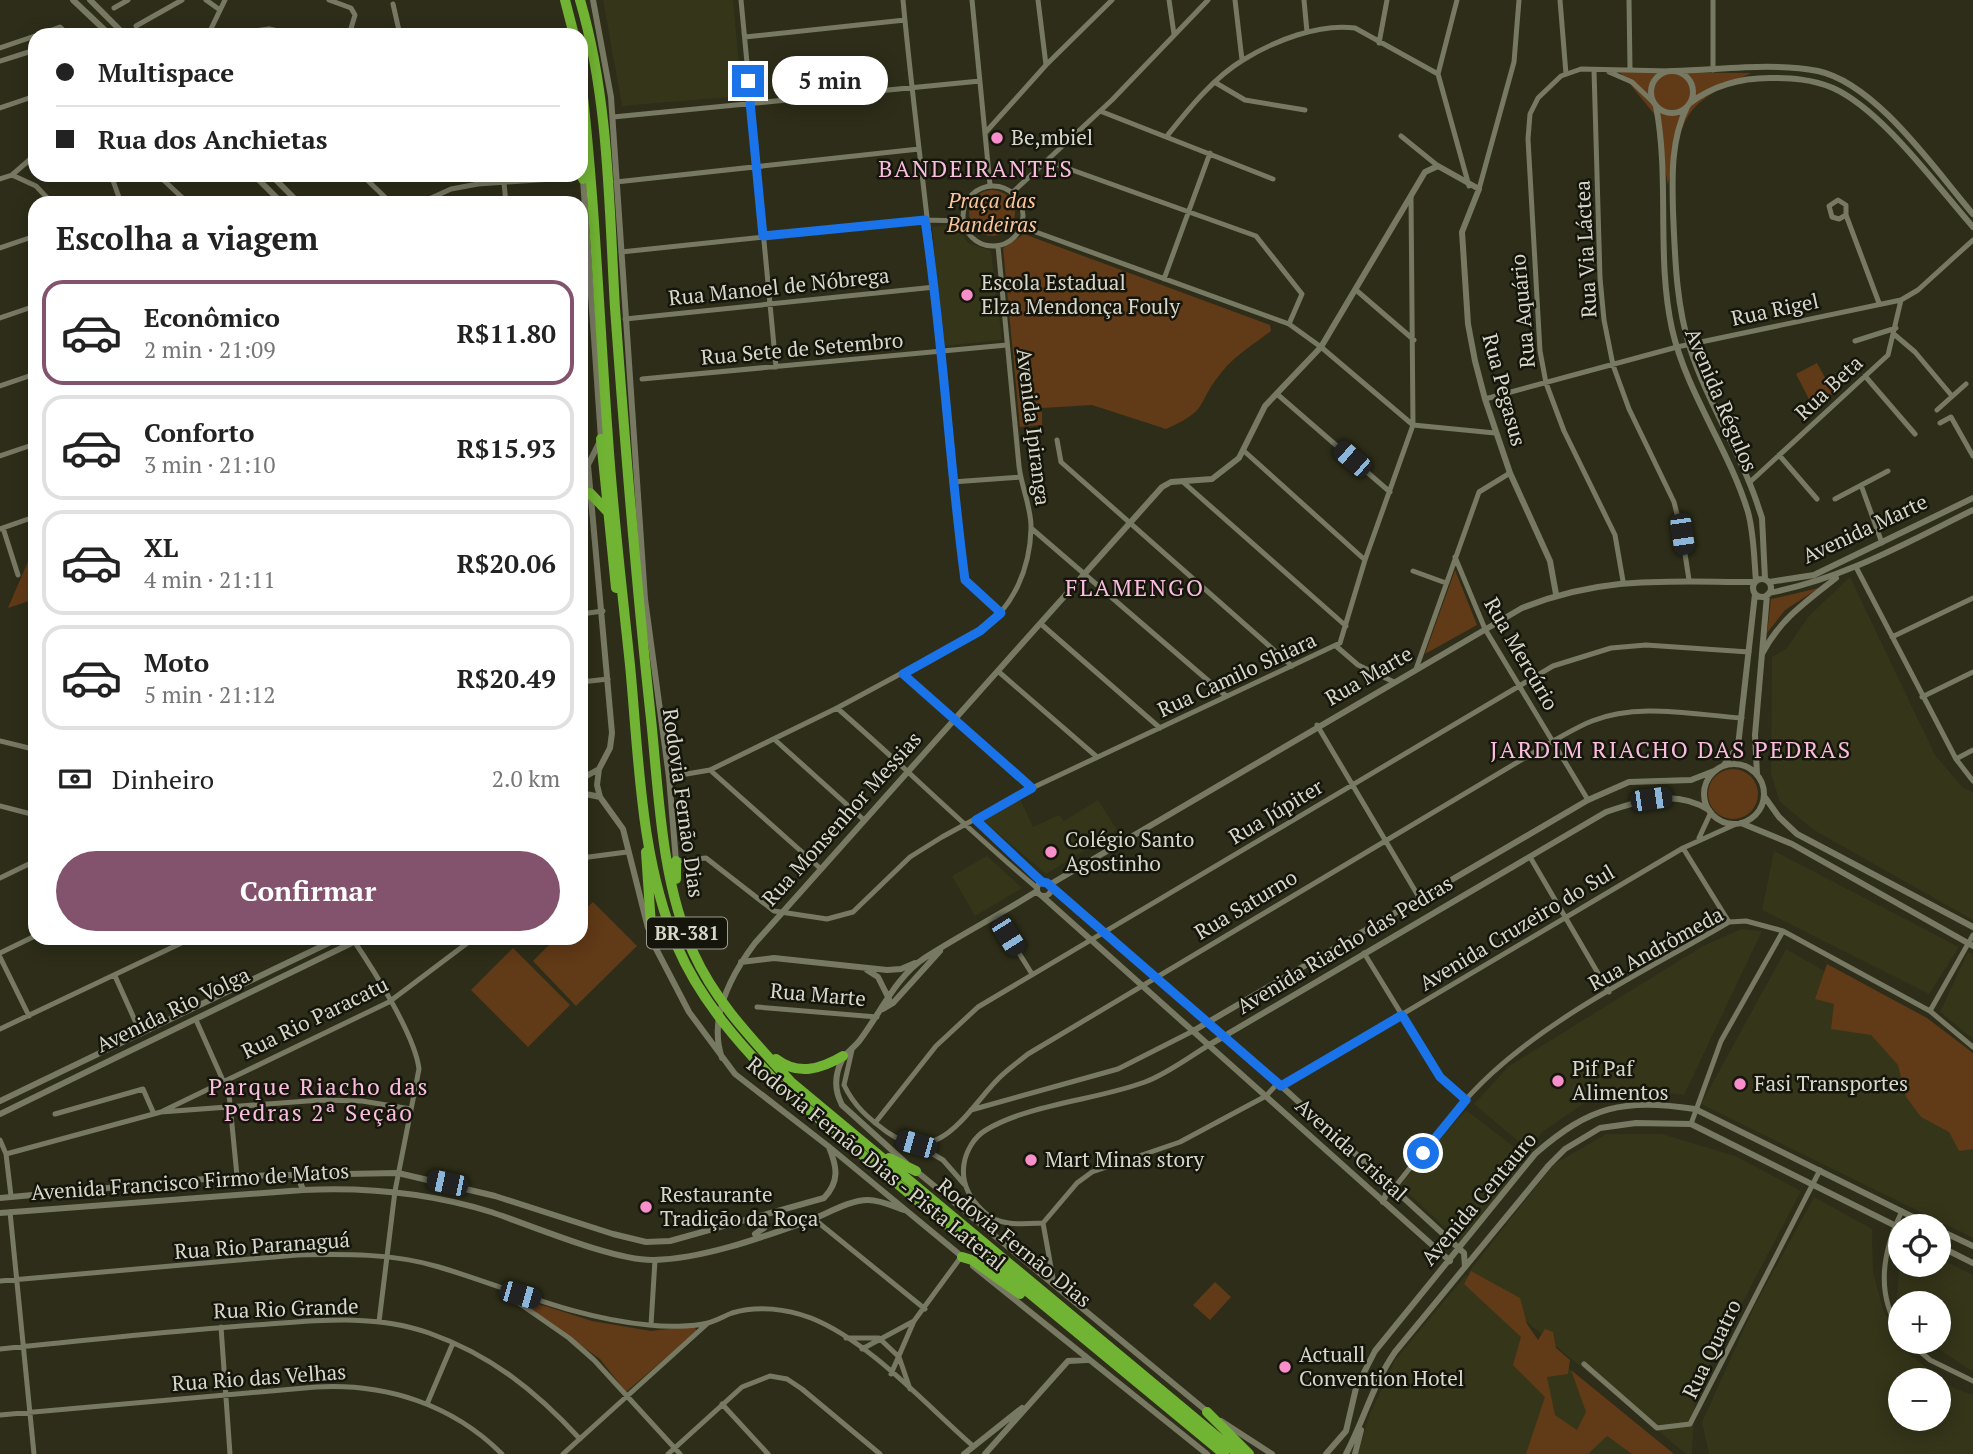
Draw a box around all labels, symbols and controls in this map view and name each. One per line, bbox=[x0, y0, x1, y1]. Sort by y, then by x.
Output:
text: Multispace bbox=[98, 55, 234, 89]
callout: 5 min bbox=[772, 56, 888, 106]
route end bbox=[732, 65, 764, 97]
text: 5 min bbox=[799, 65, 861, 96]
text: Rua dos Anchietas bbox=[98, 122, 327, 156]
place label: Be,mbiel bbox=[1011, 123, 1093, 151]
marker: Be,mbiel bbox=[989, 130, 1005, 146]
district label: BANDEIRANTES bbox=[878, 153, 1074, 184]
street label: Rua Via Láctea bbox=[1567, 179, 1603, 319]
park label: Praça das Bandeiras bbox=[946, 186, 1037, 238]
text: Escolha a viagem bbox=[56, 217, 318, 259]
street label: Rua Aquário bbox=[1503, 253, 1541, 369]
street label: Rua Manoel de Nóbrega bbox=[667, 260, 891, 312]
place label: Escola Estadual Elza Mendonça Fouly bbox=[981, 268, 1180, 320]
street label: Rua Rigel bbox=[1728, 286, 1821, 332]
marker: Escola Estadual Elza Mendonça Fouly bbox=[959, 287, 975, 303]
text: Econômico bbox=[144, 300, 280, 334]
icon: car bbox=[60, 301, 123, 364]
text: R$11.80 bbox=[457, 316, 556, 350]
street label: Avenida Régulos bbox=[1679, 323, 1765, 476]
street label: Rua Sete de Setembro bbox=[700, 325, 904, 371]
street label: Rua Pegasus bbox=[1476, 330, 1533, 449]
text: 2 min · 21:09 bbox=[144, 334, 276, 365]
street label: Avenida Ipiranga bbox=[1010, 347, 1058, 507]
street label: Rua Beta bbox=[1788, 348, 1869, 426]
text: Conforto bbox=[144, 415, 254, 449]
icon: car bbox=[60, 416, 123, 479]
text: R$15.93 bbox=[457, 431, 556, 465]
car bbox=[1330, 437, 1375, 481]
text: 3 min · 21:10 bbox=[144, 449, 276, 480]
street label: Avenida Marte bbox=[1797, 487, 1932, 569]
car bbox=[1669, 512, 1696, 556]
text: XL bbox=[144, 530, 178, 564]
icon: car bbox=[60, 531, 123, 594]
text: R$20.06 bbox=[457, 546, 556, 580]
text: 4 min · 21:11 bbox=[144, 564, 276, 595]
district label: FLAMENGO bbox=[1065, 572, 1205, 603]
street label: Rua Mercúrio bbox=[1478, 592, 1565, 715]
street label: Rua Camilo Shiara bbox=[1153, 625, 1321, 723]
street label: Rua Marte bbox=[1320, 639, 1417, 711]
text: Moto bbox=[144, 645, 209, 679]
icon: car bbox=[60, 646, 123, 709]
text: R$20.49 bbox=[457, 661, 556, 695]
text: 5 min · 21:12 bbox=[144, 679, 276, 710]
street label: Rodovia Fernão Dias bbox=[657, 706, 711, 899]
street label: Rua Monsenhor Messias bbox=[755, 725, 927, 912]
district label: JARDIM RIACHO DAS PEDRAS bbox=[1490, 734, 1852, 765]
icon: cash bbox=[56, 760, 94, 798]
text: Dinheiro bbox=[112, 762, 214, 796]
text: 2.0 km bbox=[492, 763, 560, 794]
street label: Rua Júpiter bbox=[1223, 772, 1328, 850]
car bbox=[1629, 786, 1674, 812]
place label: Colégio Santo Agostinho bbox=[1065, 825, 1194, 877]
marker: Colégio Santo Agostinho bbox=[1043, 844, 1059, 860]
button: Confirmar bbox=[56, 851, 560, 931]
street label: Avenida Cruzeiro do Sul bbox=[1414, 858, 1619, 997]
street label: Rua Saturno bbox=[1189, 863, 1302, 946]
street label: Avenida Riacho das Pedras bbox=[1231, 868, 1458, 1020]
street label: Rua Andrômeda bbox=[1583, 899, 1728, 997]
car bbox=[988, 913, 1029, 959]
road number: BR-381 bbox=[647, 917, 727, 948]
street label: Avenida Rio Volga bbox=[91, 960, 254, 1058]
street label: Rua Rio Paracatu bbox=[237, 970, 392, 1065]
street label: Rua Marte bbox=[769, 976, 867, 1012]
street label: Rodovia Fernão Dias - Pista Lateral bbox=[741, 1050, 1012, 1276]
place label: Pif Paf Alimentos bbox=[1572, 1054, 1669, 1106]
place label: Fasi Transportes bbox=[1754, 1069, 1908, 1097]
district label: Parque Riacho das Pedras 2ª Seção bbox=[208, 1071, 430, 1128]
marker: Pif Paf Alimentos bbox=[1550, 1073, 1566, 1089]
marker: Fasi Transportes bbox=[1732, 1076, 1748, 1092]
street label: Avenida Cristal bbox=[1290, 1091, 1414, 1207]
street label: Avenida Centauro bbox=[1414, 1126, 1542, 1271]
car bbox=[893, 1128, 940, 1160]
route start bbox=[1407, 1137, 1439, 1169]
place label: Mart Minas story bbox=[1045, 1145, 1204, 1173]
marker: Mart Minas story bbox=[1023, 1152, 1039, 1168]
street label: Avenida Francisco Firmo de Matos bbox=[30, 1156, 350, 1206]
car bbox=[425, 1168, 470, 1198]
street label: Rodovia Fernão Dias bbox=[932, 1171, 1098, 1313]
place label: Restaurante Tradição da Roça bbox=[660, 1180, 819, 1232]
marker: Restaurante Tradição da Roça bbox=[638, 1199, 654, 1215]
map controls bbox=[1888, 1214, 1951, 1431]
button: locate bbox=[1888, 1214, 1951, 1277]
street label: Rua Rio Paranaguá bbox=[173, 1225, 351, 1265]
car bbox=[497, 1279, 544, 1311]
street label: Rua Rio Grande bbox=[213, 1291, 359, 1325]
button: + bbox=[1888, 1291, 1951, 1354]
street label: Rua Quatro bbox=[1675, 1294, 1747, 1403]
place label: Actuall Convention Hotel bbox=[1299, 1340, 1464, 1392]
street label: Rua Rio das Velhas bbox=[171, 1357, 347, 1397]
marker: Actuall Convention Hotel bbox=[1277, 1359, 1293, 1375]
button: − bbox=[1888, 1368, 1951, 1431]

